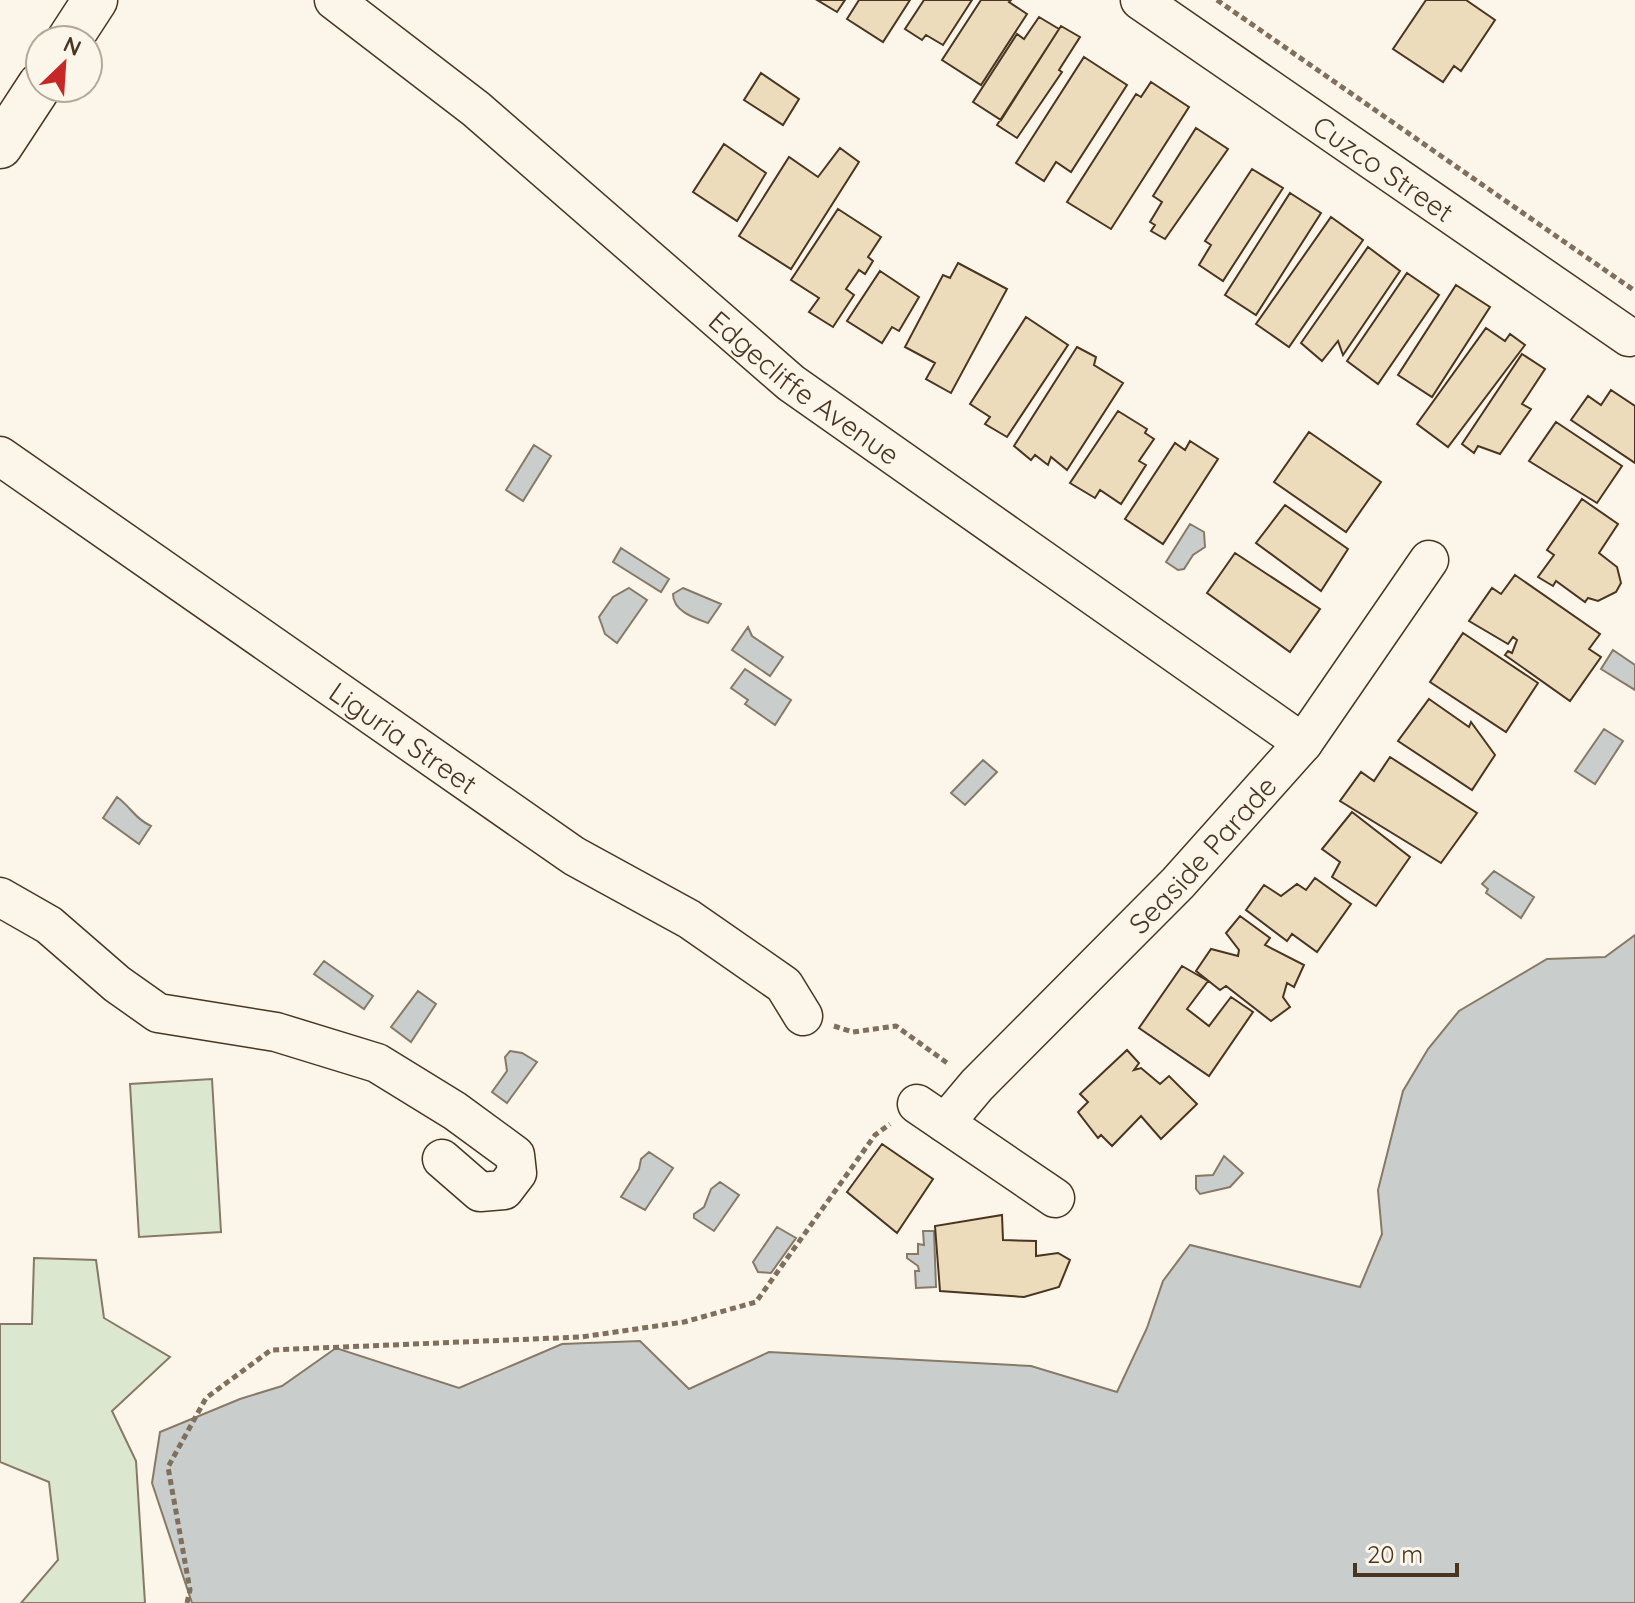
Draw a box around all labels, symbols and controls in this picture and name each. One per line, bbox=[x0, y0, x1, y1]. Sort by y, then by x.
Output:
north arrow bbox=[24, 24, 104, 104]
text: N bbox=[59, 30, 86, 62]
street label: Cuzco Street bbox=[1307, 107, 1461, 229]
street label: Edgecliffe Avenue bbox=[702, 303, 907, 472]
street label: Liguria Street bbox=[323, 674, 484, 801]
street label: Seaside Parade bbox=[1121, 768, 1283, 940]
scale bar bbox=[1355, 1527, 1457, 1577]
text: 20 m bbox=[1367, 1539, 1423, 1569]

